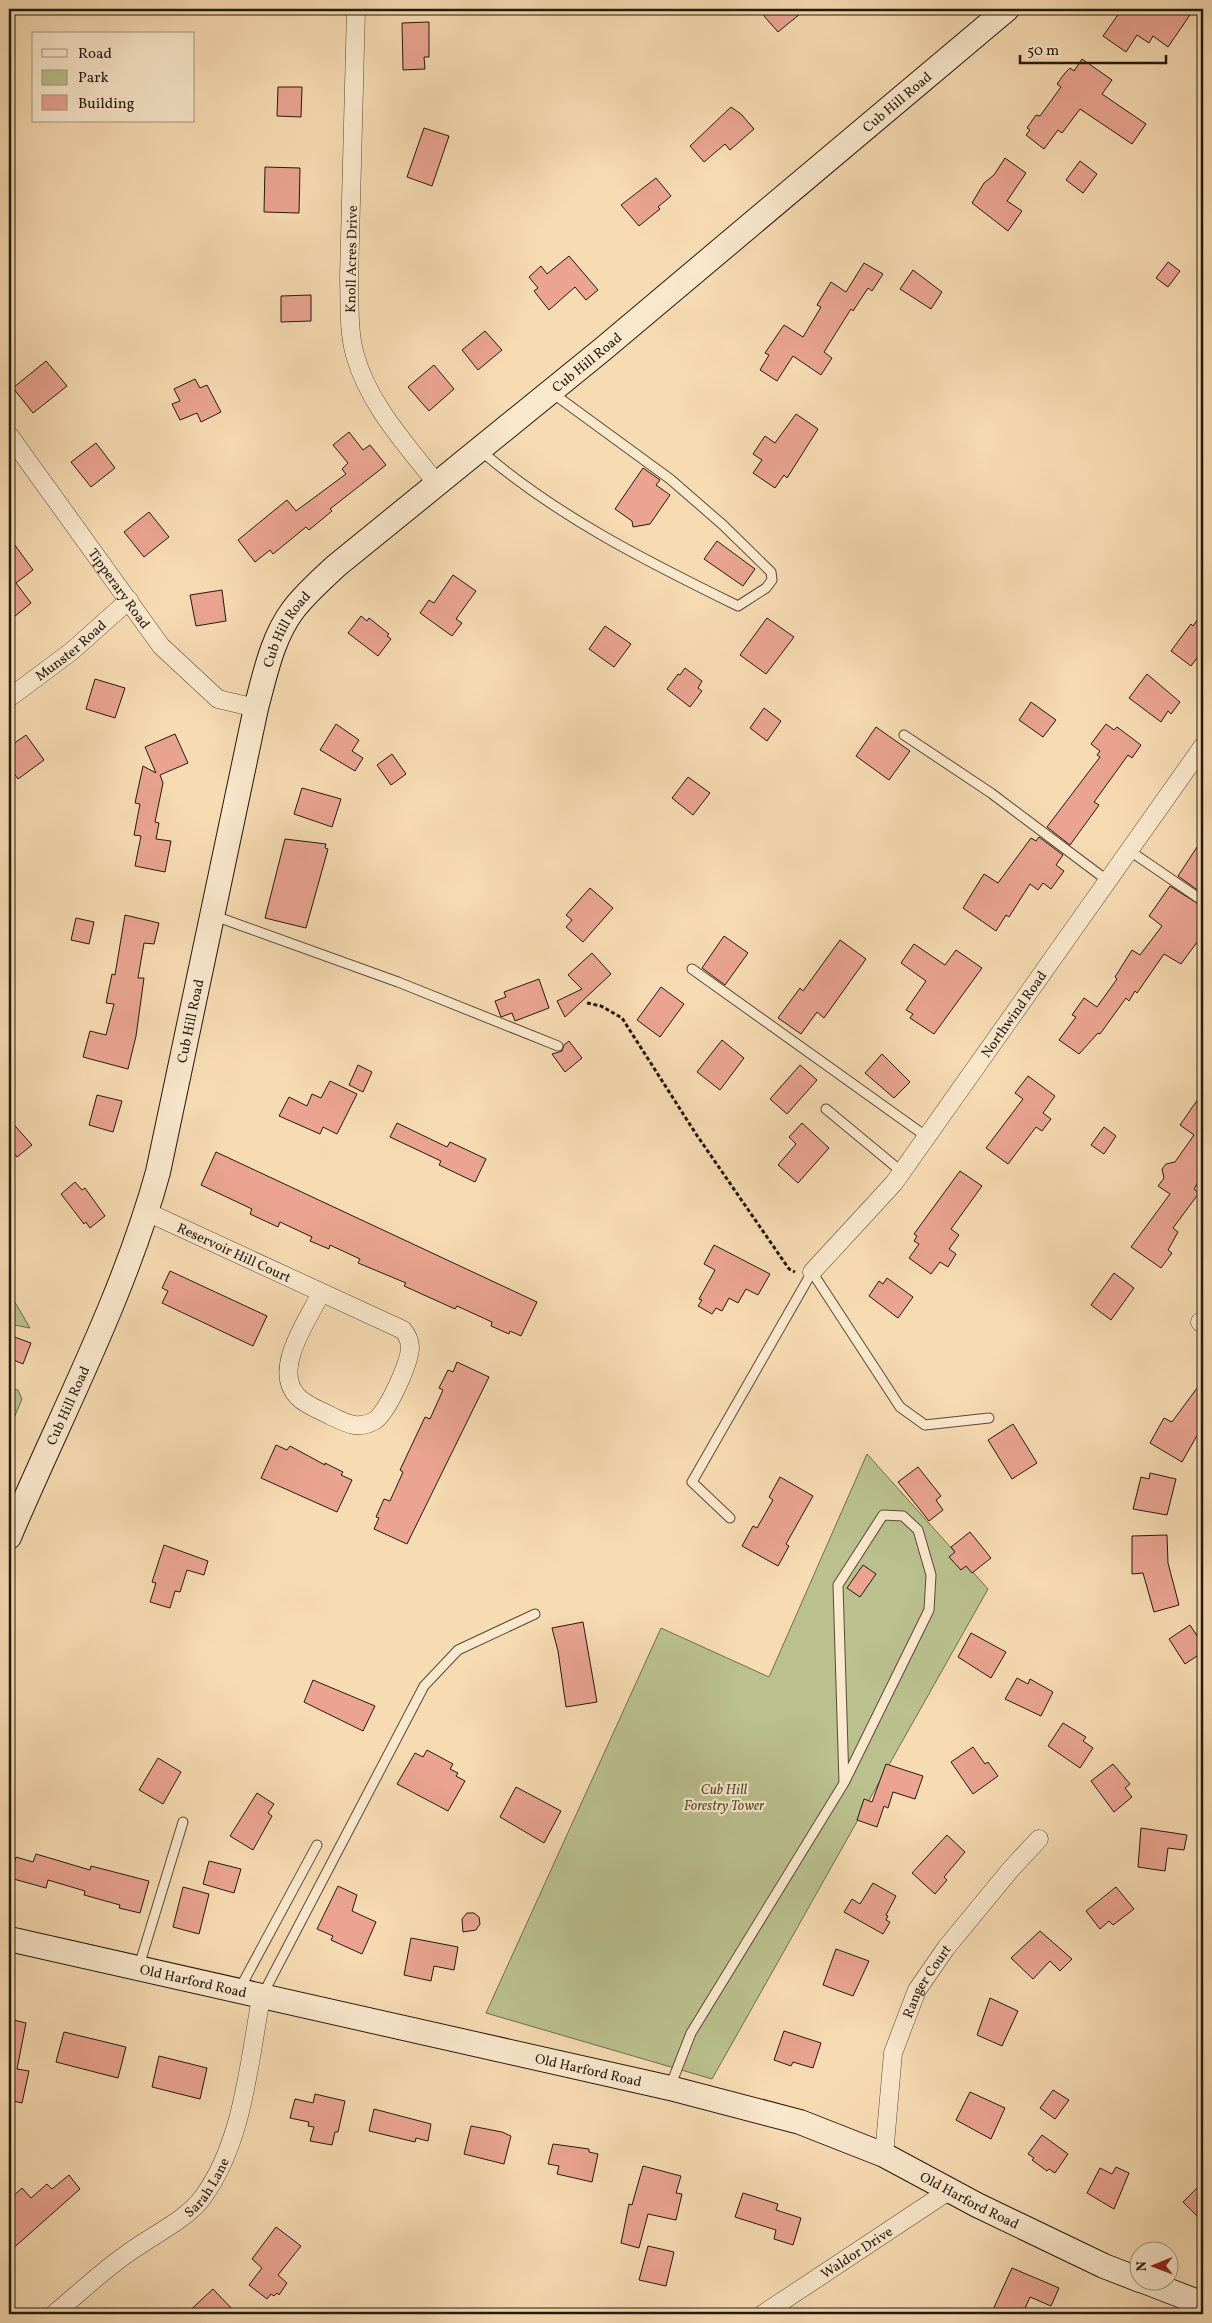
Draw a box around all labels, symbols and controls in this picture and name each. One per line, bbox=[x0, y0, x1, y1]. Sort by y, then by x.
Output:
legend bbox=[32, 32, 195, 122]
scale bar bbox=[1020, 32, 1166, 64]
text: 50 m bbox=[1027, 41, 1059, 62]
text: Road bbox=[78, 44, 112, 65]
text: Park bbox=[78, 68, 109, 89]
street label: Cub Hill Road bbox=[859, 68, 937, 138]
text: Building bbox=[78, 94, 135, 115]
street label: Knoll Acres Drive bbox=[342, 205, 363, 313]
street label: Cub Hill Road bbox=[549, 329, 627, 398]
street label: Tipperary Road bbox=[83, 545, 154, 633]
street label: Cub Hill Road bbox=[259, 588, 316, 670]
street label: Munster Road bbox=[32, 616, 111, 686]
street label: Northwind Road bbox=[977, 968, 1052, 1062]
street label: Cub Hill Road bbox=[173, 978, 209, 1065]
street label: Reservoir Hill Court bbox=[174, 1219, 294, 1288]
street label: Cub Hill Road bbox=[43, 1363, 95, 1449]
park label: Cub Hill Forestry Tower bbox=[684, 1781, 765, 1816]
street label: Ranger Court bbox=[899, 1941, 956, 2021]
street label: Old Harford Road bbox=[138, 1961, 248, 2003]
street label: Old Harford Road bbox=[533, 2050, 643, 2092]
street label: Sarah Lane bbox=[181, 2155, 235, 2223]
street label: Old Harford Road bbox=[916, 2168, 1022, 2235]
street label: Waldor Drive bbox=[818, 2222, 897, 2284]
north arrow bbox=[1130, 2240, 1180, 2290]
text: N bbox=[1133, 2261, 1152, 2271]

